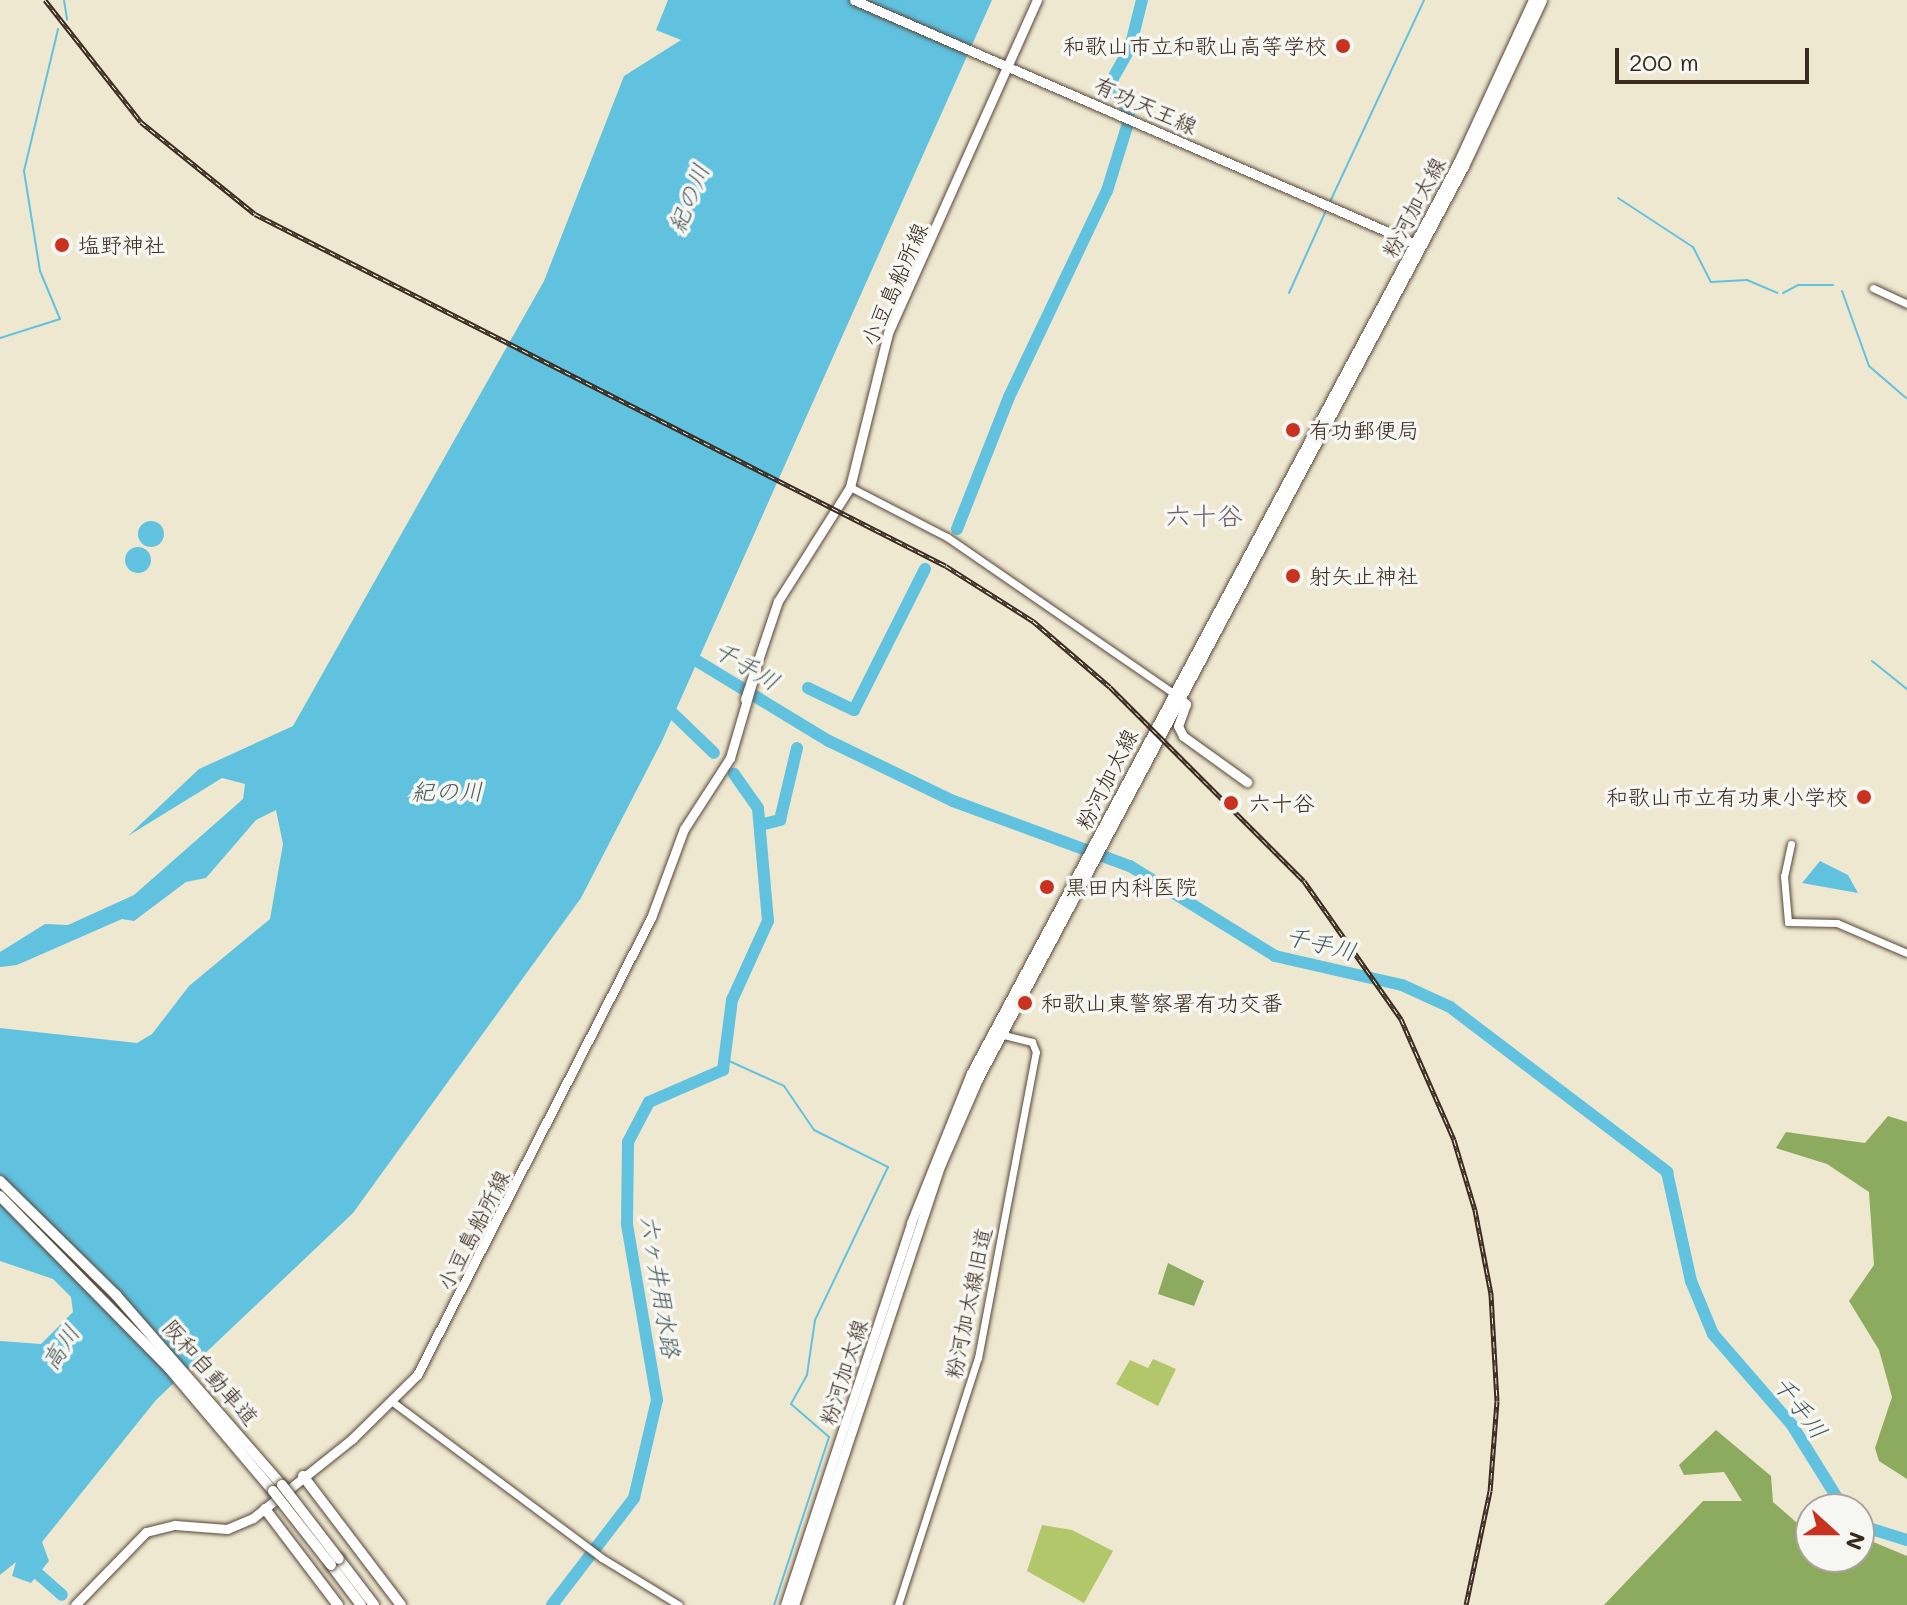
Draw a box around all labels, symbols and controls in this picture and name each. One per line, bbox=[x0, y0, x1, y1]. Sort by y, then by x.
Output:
scale bar bbox=[1619, 32, 1813, 82]
place label: 和歌山市立和歌山高等学校 bbox=[1063, 33, 1327, 59]
marker: 和歌山市立和歌山高等学校 bbox=[1334, 37, 1352, 55]
text: 200 m bbox=[1629, 46, 1699, 77]
street label: 有功天王線 bbox=[1090, 71, 1202, 139]
street label: 粉河加太線 bbox=[1376, 152, 1450, 262]
water label: 紀の川 bbox=[661, 159, 715, 237]
street label: 小豆島船所線 bbox=[855, 218, 933, 350]
place label: 塩野神社 bbox=[78, 232, 166, 258]
marker: 塩野神社 bbox=[53, 236, 71, 254]
place label: 有功郵便局 bbox=[1309, 417, 1419, 443]
marker: 有功郵便局 bbox=[1284, 421, 1302, 439]
district label: 六十谷 bbox=[1165, 500, 1243, 532]
place label: 射矢止神社 bbox=[1309, 563, 1419, 589]
marker: 射矢止神社 bbox=[1284, 567, 1302, 585]
water label: 千手川 bbox=[709, 634, 785, 696]
street label: 粉河加太線 bbox=[1069, 724, 1143, 834]
water label: 紀の川 bbox=[411, 777, 483, 805]
place label: 和歌山市立有功東小学校 bbox=[1606, 784, 1848, 810]
marker: 和歌山市立有功東小学校 bbox=[1855, 788, 1873, 806]
place label: 六十谷 bbox=[1249, 790, 1315, 816]
marker: 六十谷 bbox=[1220, 792, 1242, 814]
place label: 黒田内科医院 bbox=[1065, 874, 1197, 900]
marker: 黒田内科医院 bbox=[1036, 876, 1058, 898]
water label: 千手川 bbox=[1283, 920, 1359, 966]
place label: 和歌山東警察署有功交番 bbox=[1041, 990, 1283, 1016]
marker: 和歌山東警察署有功交番 bbox=[1016, 994, 1034, 1012]
street label: 小豆島船所線 bbox=[431, 1165, 515, 1295]
water label: 六ヶ井用水路 bbox=[636, 1213, 686, 1359]
street label: 粉河加太線旧道 bbox=[939, 1225, 997, 1381]
street label: 阪和自動車道 bbox=[158, 1314, 264, 1430]
street label: 粉河加太線 bbox=[813, 1316, 873, 1428]
water label: 高川 bbox=[35, 1319, 85, 1375]
water label: 千手川 bbox=[1768, 1370, 1834, 1444]
north arrow bbox=[1795, 1493, 1875, 1573]
text: N bbox=[1839, 1528, 1873, 1554]

